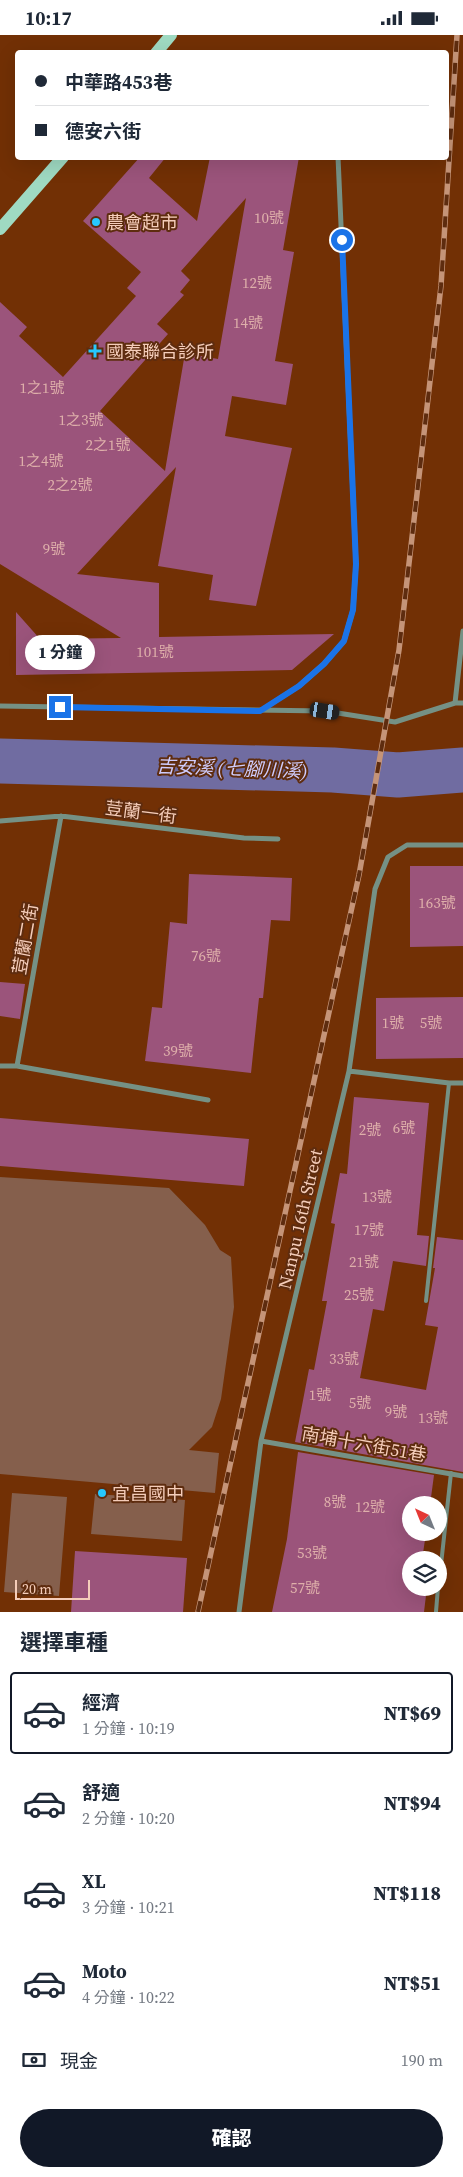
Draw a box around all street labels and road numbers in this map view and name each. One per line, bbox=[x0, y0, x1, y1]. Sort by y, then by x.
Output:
street label: 荳蘭一街 bbox=[104, 795, 178, 829]
street label: 荳蘭二街 bbox=[6, 901, 44, 977]
street label: Nanpu 16th Street bbox=[272, 1146, 328, 1292]
street label: 南埔十六街51巷 bbox=[300, 1421, 428, 1467]

